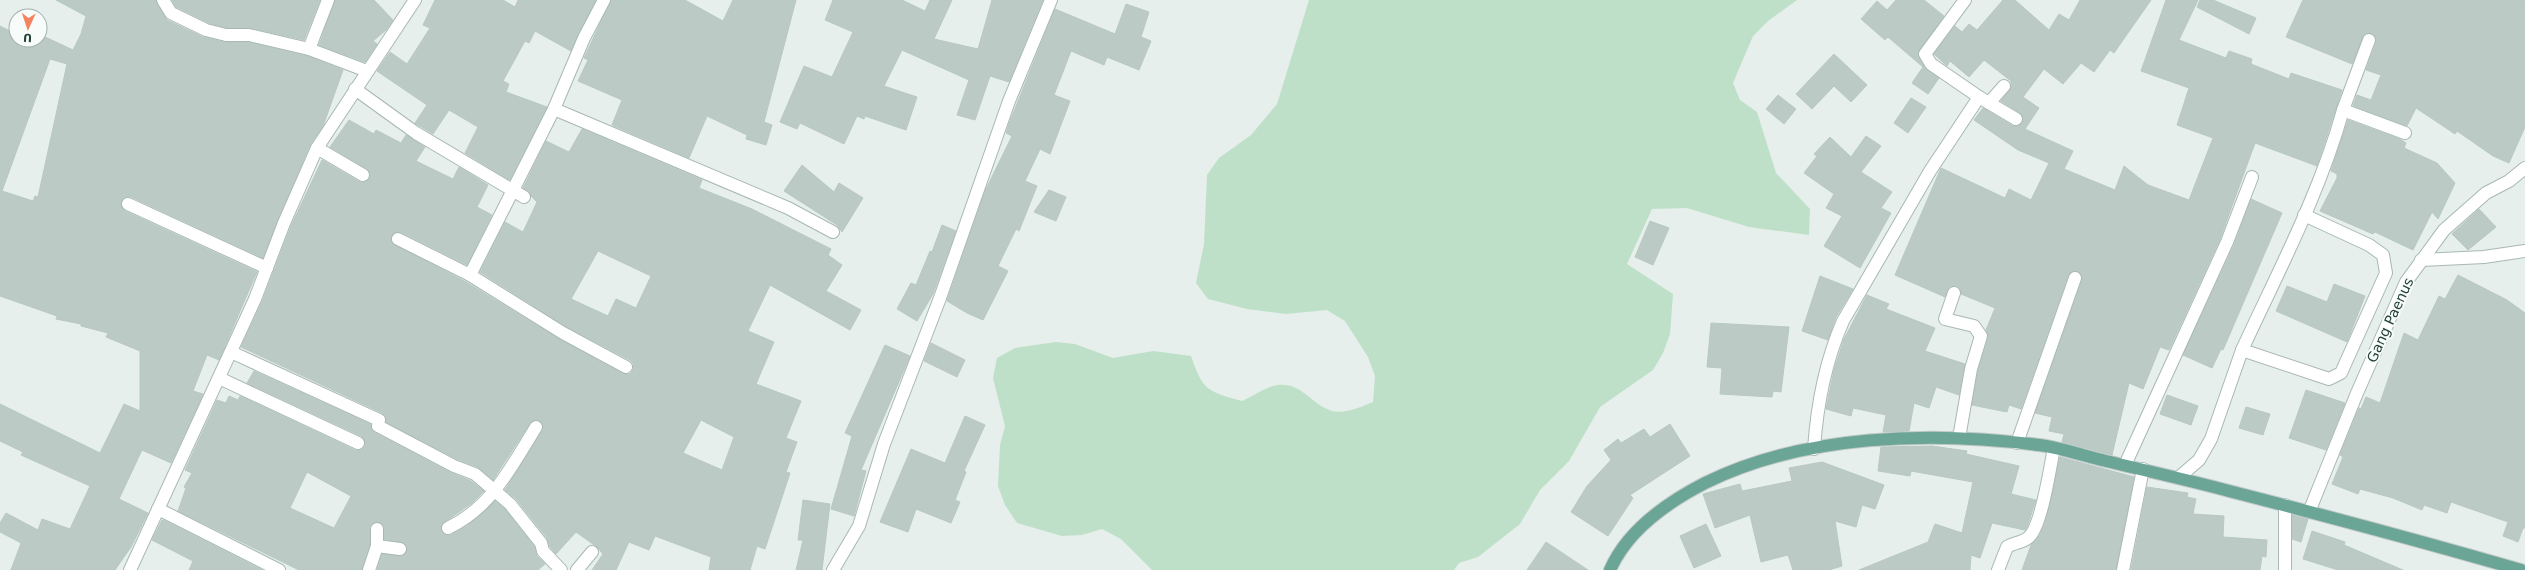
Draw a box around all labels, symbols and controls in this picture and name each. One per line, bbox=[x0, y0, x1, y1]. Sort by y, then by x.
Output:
north arrow bbox=[8, 8, 48, 48]
text: U bbox=[23, 31, 32, 44]
street label: Gang Paenus bbox=[2363, 275, 2417, 365]

